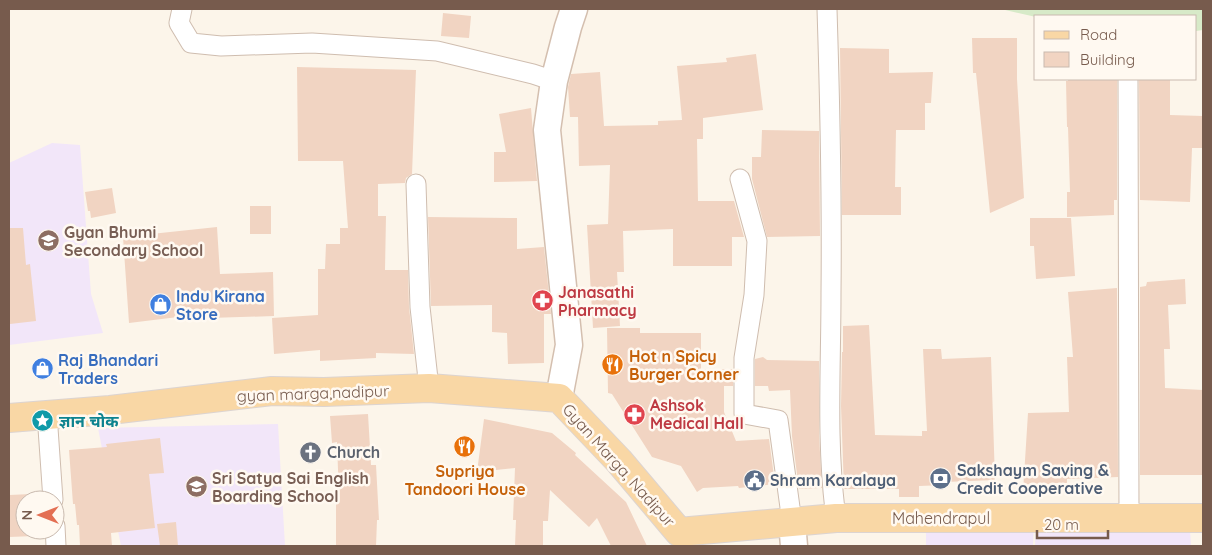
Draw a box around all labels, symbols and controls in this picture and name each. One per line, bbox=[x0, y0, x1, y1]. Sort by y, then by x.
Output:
legend bbox=[1034, 15, 1197, 80]
text: Road bbox=[1080, 25, 1117, 44]
text: Building bbox=[1080, 50, 1135, 69]
place label: Gyan Bhumi Secondary School bbox=[64, 222, 203, 260]
school or university icon: Gyan Bhumi Secondary School bbox=[36, 229, 60, 253]
place label: Janasathi Pharmacy bbox=[558, 282, 637, 320]
place label: Indu Kirana Store bbox=[176, 286, 265, 324]
pharmacy icon: Janasathi Pharmacy bbox=[530, 289, 554, 313]
shop icon: Indu Kirana Store bbox=[148, 293, 172, 317]
place label: Hot n Spicy Burger Corner bbox=[629, 346, 739, 384]
place label: Raj Bhandari Traders bbox=[58, 350, 158, 388]
restaurant icon: Hot n Spicy Burger Corner bbox=[601, 353, 625, 377]
shop icon: Raj Bhandari Traders bbox=[30, 357, 54, 381]
street label: gyan marga,nadipur bbox=[237, 380, 389, 406]
place label: Ashsok Medical Hall bbox=[650, 395, 744, 433]
street label: Gyan Marga, Nadipur bbox=[558, 399, 680, 531]
pharmacy icon: Ashsok Medical Hall bbox=[622, 402, 646, 426]
place icon: ज्ञान चोक bbox=[31, 409, 55, 433]
place label: ज्ञान चोक bbox=[59, 411, 119, 431]
restaurant icon: Supriya Tandoori House bbox=[453, 435, 477, 459]
church icon: Church bbox=[299, 440, 323, 464]
place label: Church bbox=[327, 442, 380, 462]
place label: Sakshaym Saving & Credit Cooperative bbox=[957, 460, 1109, 498]
place label: Supriya Tandoori House bbox=[404, 461, 526, 499]
bank icon: Sakshaym Saving & Credit Cooperative bbox=[929, 467, 953, 491]
place label: Sri Satya Sai English Boarding School bbox=[212, 468, 369, 506]
public building icon: Shram Karalaya bbox=[742, 468, 766, 492]
place label: Shram Karalaya bbox=[770, 470, 896, 490]
school or university icon: Sri Satya Sai English Boarding School bbox=[184, 475, 208, 499]
north arrow bbox=[15, 490, 65, 540]
street label: Mahendrapul bbox=[892, 508, 990, 528]
scale bar bbox=[1037, 508, 1108, 540]
text: N bbox=[18, 510, 36, 520]
text: 20 m bbox=[1044, 515, 1079, 534]

